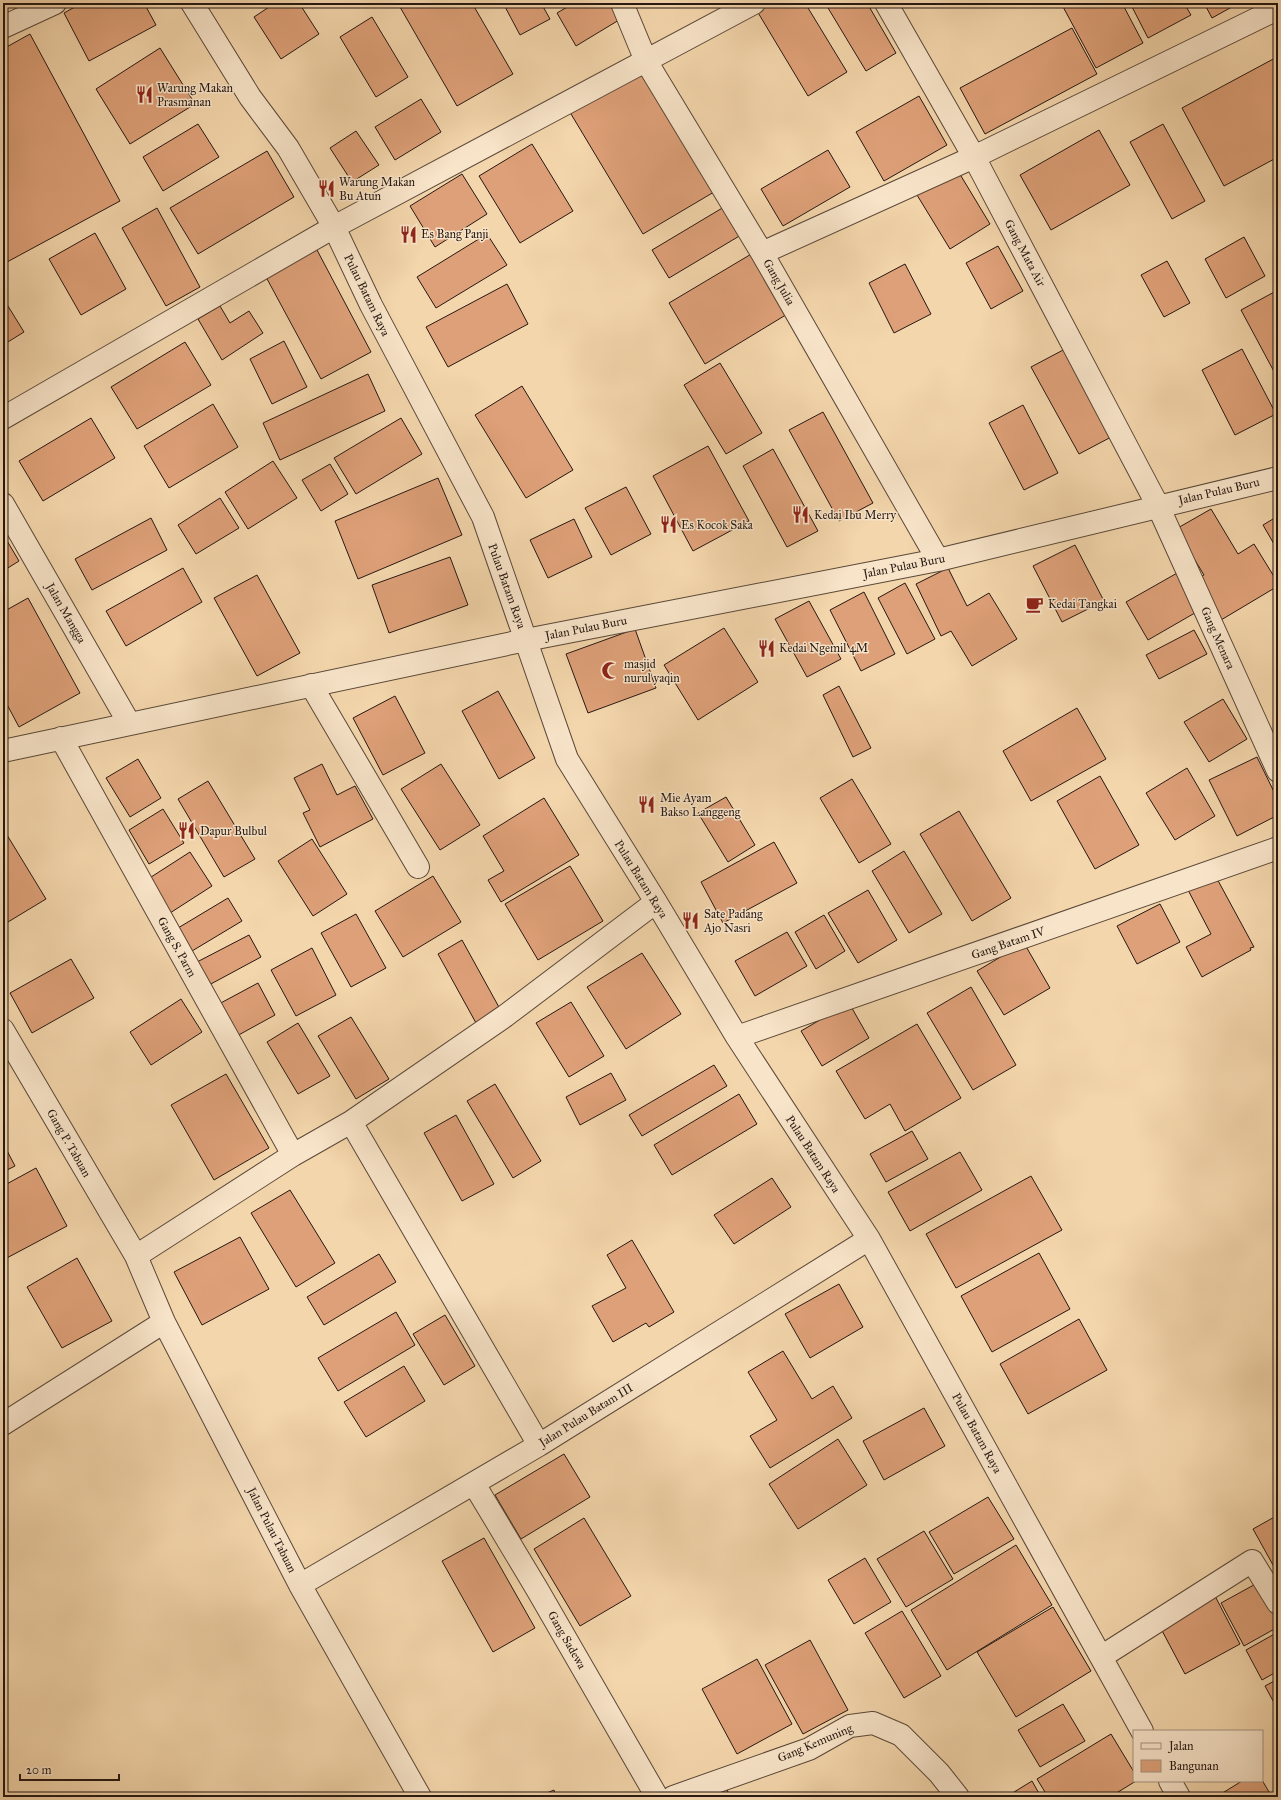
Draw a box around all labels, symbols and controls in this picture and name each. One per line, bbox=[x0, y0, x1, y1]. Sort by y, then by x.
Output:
place label: Warung Makan Prasmanan bbox=[157, 81, 234, 109]
restaurant icon: Warung Makan Prasmanan bbox=[134, 85, 154, 105]
place label: Warung Makan Bu Atun bbox=[339, 175, 416, 203]
restaurant icon: Warung Makan Bu Atun bbox=[316, 179, 336, 199]
street label: Gang Mata Air bbox=[1001, 217, 1049, 290]
restaurant icon: Es Bang Panji bbox=[398, 224, 418, 244]
place label: Es Bang Panji bbox=[421, 227, 489, 242]
street label: Pulau Batam Raya bbox=[341, 252, 393, 339]
street label: Gang Julia bbox=[759, 256, 798, 309]
street label: Jalan Pulau Buru bbox=[1175, 475, 1262, 509]
restaurant icon: Kedai Ibu Merry bbox=[791, 505, 811, 525]
place label: Kedai Ibu Merry bbox=[814, 508, 897, 522]
restaurant icon: Es Kocok Saka bbox=[658, 515, 678, 535]
place label: Es Kocok Saka bbox=[681, 518, 754, 532]
street label: Pulau Batam Raya bbox=[485, 542, 529, 631]
street label: Jalan Pulau Buru bbox=[860, 551, 947, 582]
street label: Jalan Mangga bbox=[41, 579, 89, 647]
cafe icon: Kedai Tangkai bbox=[1025, 594, 1045, 614]
place label: Kedai Tangkai bbox=[1048, 597, 1118, 612]
street label: Gang Menara bbox=[1197, 605, 1238, 673]
street label: Jalan Pulau Buru bbox=[542, 613, 629, 644]
restaurant icon: Kedai Ngemil 4M bbox=[756, 638, 776, 658]
place label: Kedai Ngemil 4M bbox=[779, 641, 868, 656]
place label: masjid nurul yaqin bbox=[624, 657, 680, 686]
mosque icon: masjid nurul yaqin bbox=[601, 661, 621, 681]
place label: Mie Ayam Bakso Langgeng bbox=[660, 791, 741, 820]
restaurant icon: Mie Ayam Bakso Langgeng bbox=[637, 795, 657, 815]
restaurant icon: Dapur Bulbul bbox=[177, 821, 197, 841]
place label: Dapur Bulbul bbox=[200, 824, 268, 838]
street label: Pulau Batam Raya bbox=[611, 837, 671, 921]
place label: Sate Padang Ajo Nasri bbox=[703, 907, 763, 935]
restaurant icon: Sate Padang Ajo Nasri bbox=[681, 911, 701, 931]
street label: Gang S. Parm bbox=[154, 914, 199, 980]
street label: Gang Batam IV bbox=[969, 924, 1048, 963]
street label: Gang P. Tabuan bbox=[43, 1106, 94, 1180]
street label: Pulau Batam Raya bbox=[783, 1113, 844, 1196]
street label: Jalan Pulau Batam III bbox=[535, 1380, 636, 1451]
street label: Pulau Batam Raya bbox=[949, 1390, 1005, 1476]
street label: Jalan Pulau Tabuan bbox=[243, 1483, 300, 1576]
street label: Gang Sadewa bbox=[544, 1609, 590, 1673]
street label: Gang Kemuning bbox=[775, 1721, 855, 1766]
legend bbox=[1133, 1730, 1263, 1782]
text: Jalan bbox=[1167, 1739, 1194, 1754]
scale bar bbox=[20, 1756, 119, 1782]
text: Bangunan bbox=[1169, 1759, 1219, 1774]
text: 20 m bbox=[26, 1763, 52, 1777]

